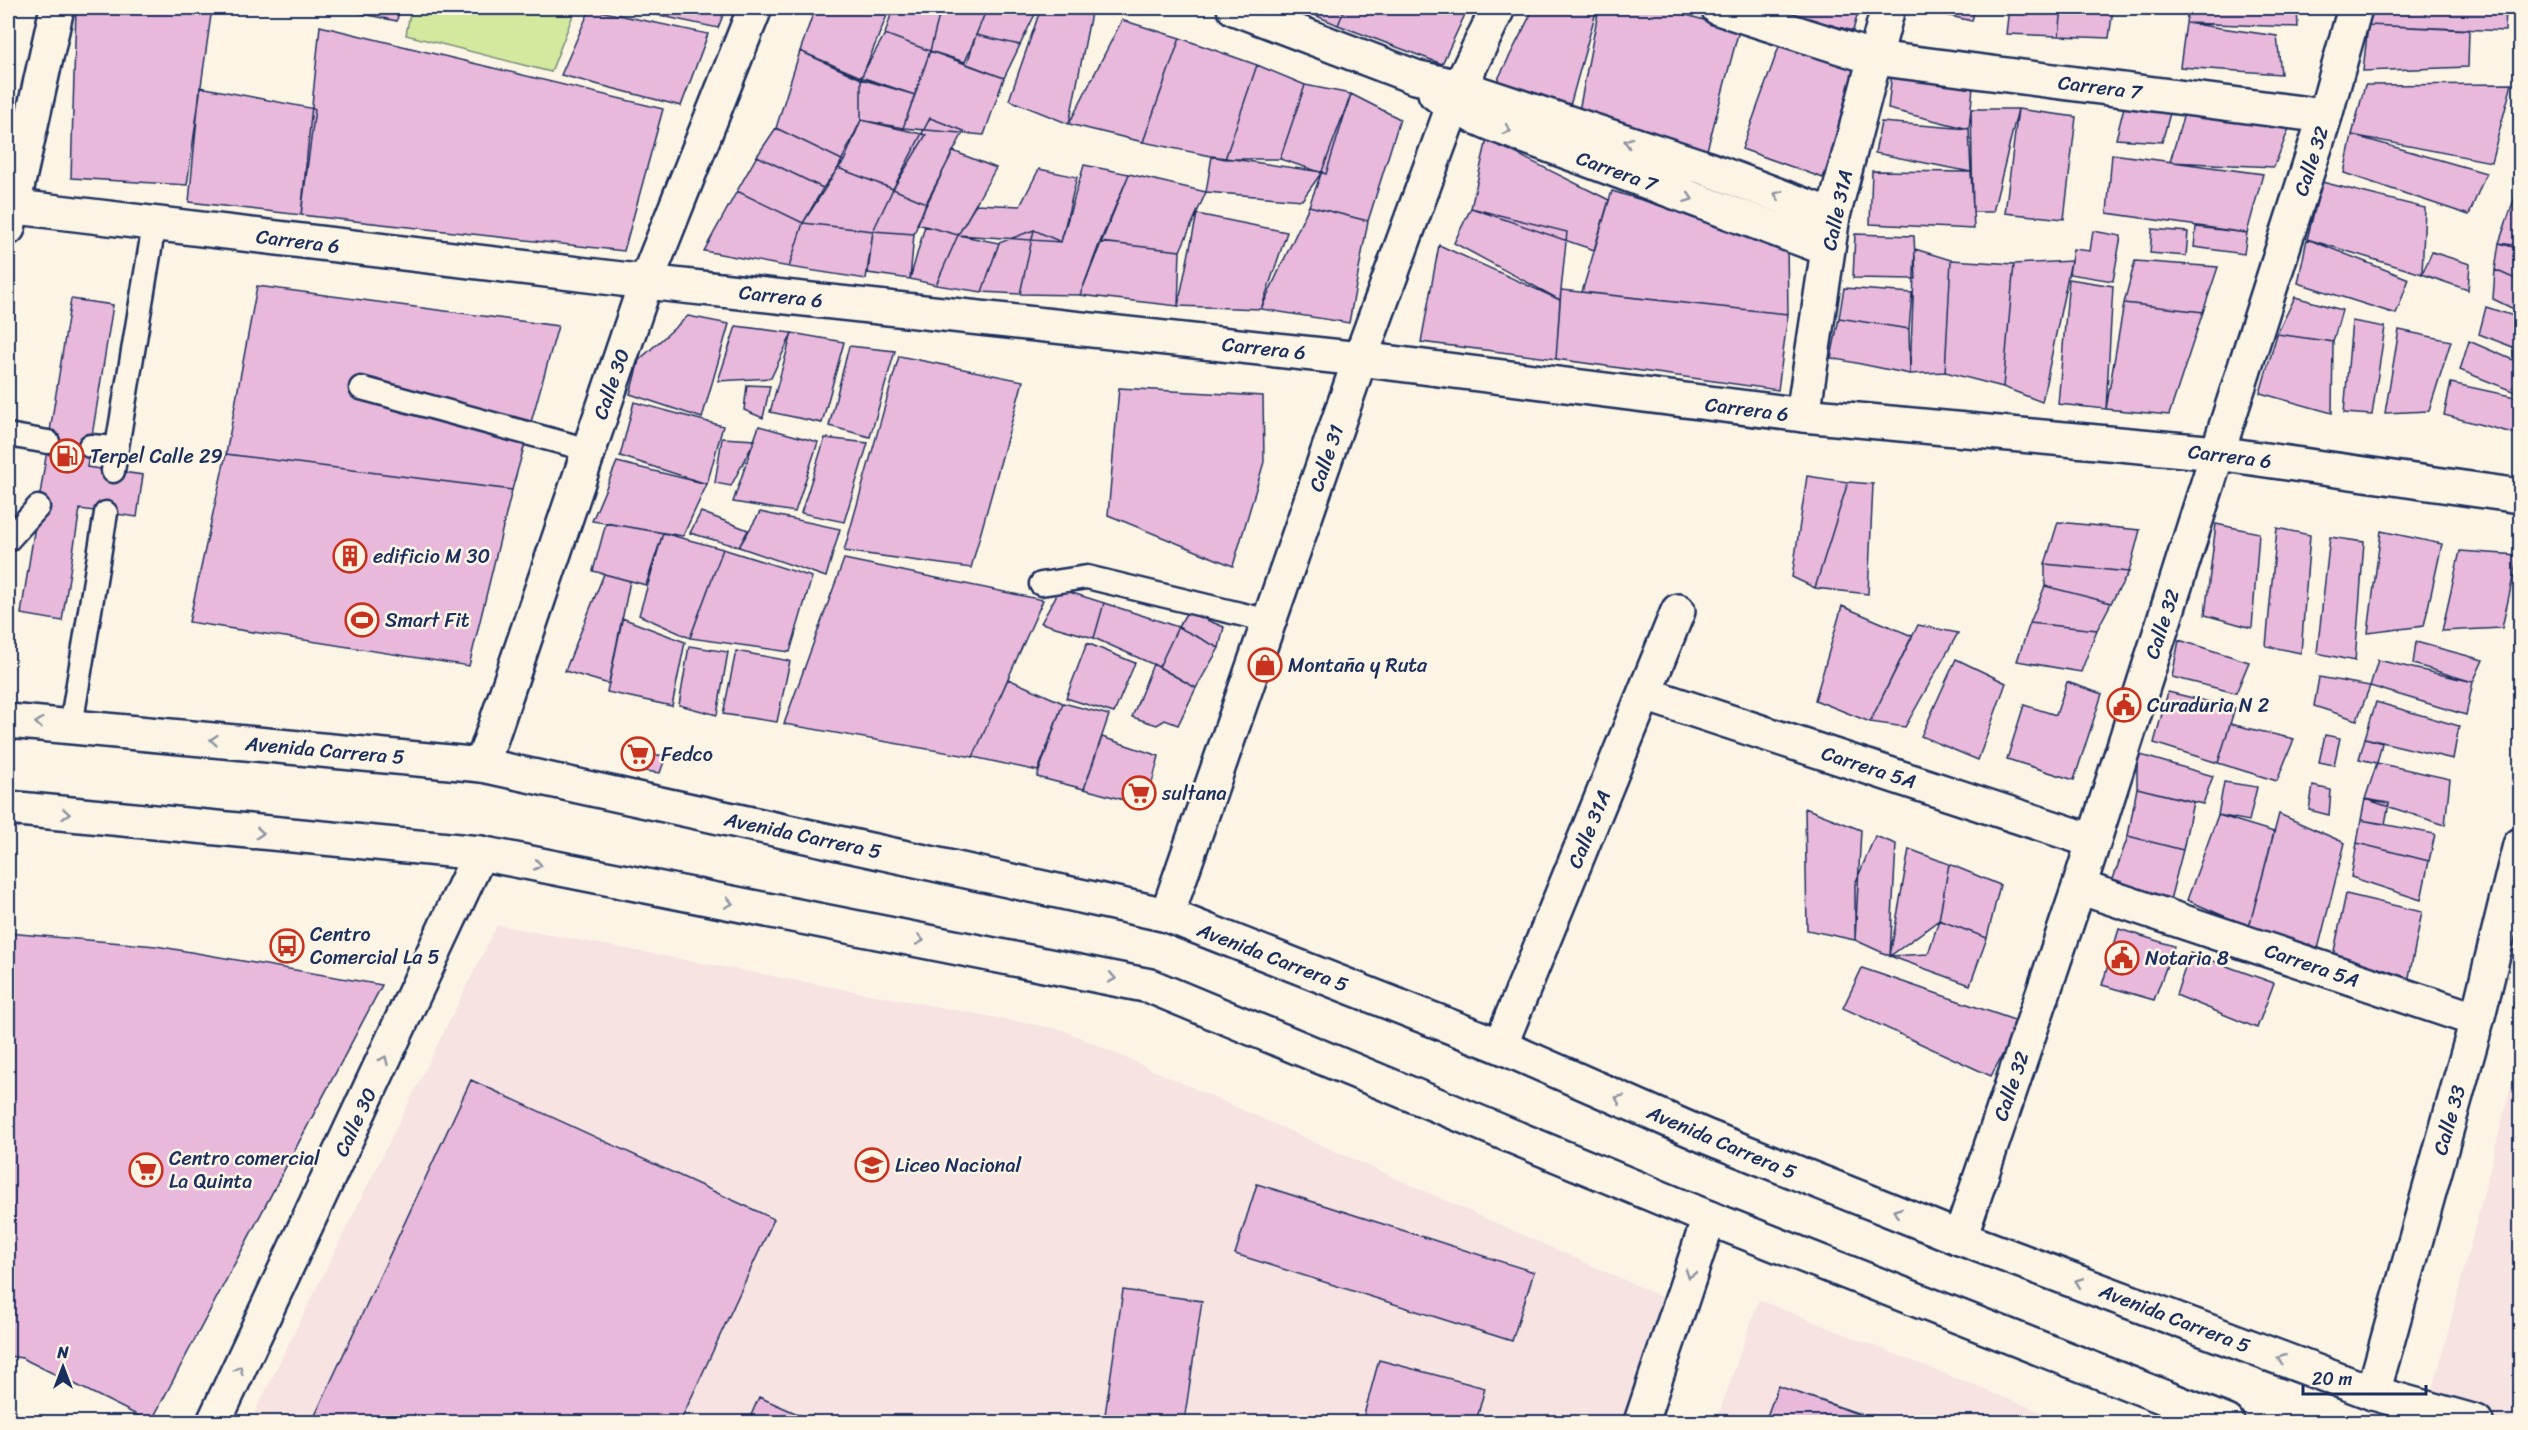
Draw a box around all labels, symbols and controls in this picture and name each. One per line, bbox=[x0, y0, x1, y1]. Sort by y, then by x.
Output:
street label: Carrera 7 bbox=[2056, 65, 2145, 110]
street label: Calle 32 bbox=[2284, 121, 2339, 201]
one-way arrow bbox=[1500, 123, 1511, 135]
one-way arrow bbox=[1623, 137, 1634, 150]
street label: Carrera 7 bbox=[1571, 141, 1664, 203]
street label: Calle 31A bbox=[1812, 166, 1863, 254]
one-way arrow bbox=[1773, 190, 1784, 203]
one-way arrow bbox=[1683, 191, 1694, 203]
street label: Carrera 6 bbox=[254, 219, 342, 264]
street label: Carrera 6 bbox=[737, 275, 825, 318]
street label: Carrera 6 bbox=[1220, 327, 1308, 370]
street label: Calle 30 bbox=[583, 344, 640, 424]
street label: Carrera 6 bbox=[1703, 387, 1791, 432]
street label: Calle 31 bbox=[1299, 420, 1354, 496]
street label: Carrera 6 bbox=[2186, 434, 2274, 479]
fuel station icon: Terpel Calle 29 bbox=[49, 438, 85, 474]
place label: Terpel Calle 29 bbox=[90, 439, 223, 474]
building icon: edificio M 30 bbox=[332, 538, 368, 574]
place label: edificio M 30 bbox=[373, 539, 490, 574]
street label: Calle 32 bbox=[2135, 584, 2190, 664]
sports icon: Smart Fit bbox=[344, 602, 380, 638]
place label: Smart Fit bbox=[385, 603, 470, 638]
shop icon: Montaña y Ruta bbox=[1247, 647, 1283, 683]
place label: Montaña y Ruta bbox=[1288, 648, 1428, 683]
public building icon: Curaduria N 2 bbox=[2106, 687, 2142, 723]
place label: Curaduria N 2 bbox=[2147, 688, 2270, 723]
one-way arrow bbox=[35, 717, 44, 730]
street label: Avenida Carrera 5 bbox=[243, 726, 406, 775]
one-way arrow bbox=[210, 734, 219, 747]
supermarket icon: Fedco bbox=[620, 736, 656, 772]
street label: Carrera 5A bbox=[1817, 736, 1921, 799]
place label: Fedco bbox=[661, 737, 713, 772]
supermarket icon: sultana bbox=[1121, 775, 1157, 811]
place label: sultana bbox=[1161, 776, 1227, 811]
street label: Calle 31A bbox=[1558, 785, 1621, 874]
street label: Avenida Carrera 5 bbox=[720, 802, 885, 869]
one-way arrow bbox=[61, 807, 70, 820]
one-way arrow bbox=[255, 826, 264, 839]
one-way arrow bbox=[532, 858, 542, 871]
one-way arrow bbox=[724, 896, 734, 909]
street label: Avenida Carrera 5 bbox=[1191, 912, 1354, 1002]
place label: Centro Comercial La 5 bbox=[310, 917, 440, 975]
bus stop icon: Centro Comercial La 5 bbox=[269, 928, 305, 964]
one-way arrow bbox=[915, 933, 925, 946]
street label: Carrera 5A bbox=[2260, 933, 2364, 998]
public building icon: Notaria 8 bbox=[2104, 940, 2140, 976]
place label: Notaria 8 bbox=[2145, 941, 2229, 976]
one-way arrow bbox=[1106, 971, 1116, 984]
street label: Calle 32 bbox=[1983, 1046, 2040, 1126]
one-way arrow bbox=[376, 1055, 388, 1066]
street label: Calle 33 bbox=[2423, 1081, 2476, 1159]
street label: Calle 30 bbox=[324, 1082, 387, 1163]
one-way arrow bbox=[1615, 1094, 1626, 1106]
street label: Avenida Carrera 5 bbox=[1641, 1095, 1802, 1190]
place label: Centro comercial La Quinta bbox=[169, 1141, 321, 1199]
school or university icon: Liceo Nacional bbox=[854, 1147, 890, 1183]
place label: Liceo Nacional bbox=[895, 1148, 1023, 1183]
supermarket icon: Centro comercial La Quinta bbox=[128, 1152, 164, 1188]
one-way arrow bbox=[1892, 1207, 1903, 1220]
one-way arrow bbox=[1685, 1268, 1697, 1279]
street label: Avenida Carrera 5 bbox=[2093, 1273, 2256, 1363]
one-way arrow bbox=[2074, 1277, 2085, 1290]
north arrow bbox=[33, 1337, 93, 1397]
text: N bbox=[56, 1338, 69, 1367]
one-way arrow bbox=[2276, 1353, 2287, 1366]
scale bar bbox=[2303, 1358, 2426, 1396]
text: 20 m bbox=[2312, 1363, 2352, 1395]
one-way arrow bbox=[231, 1365, 243, 1376]

